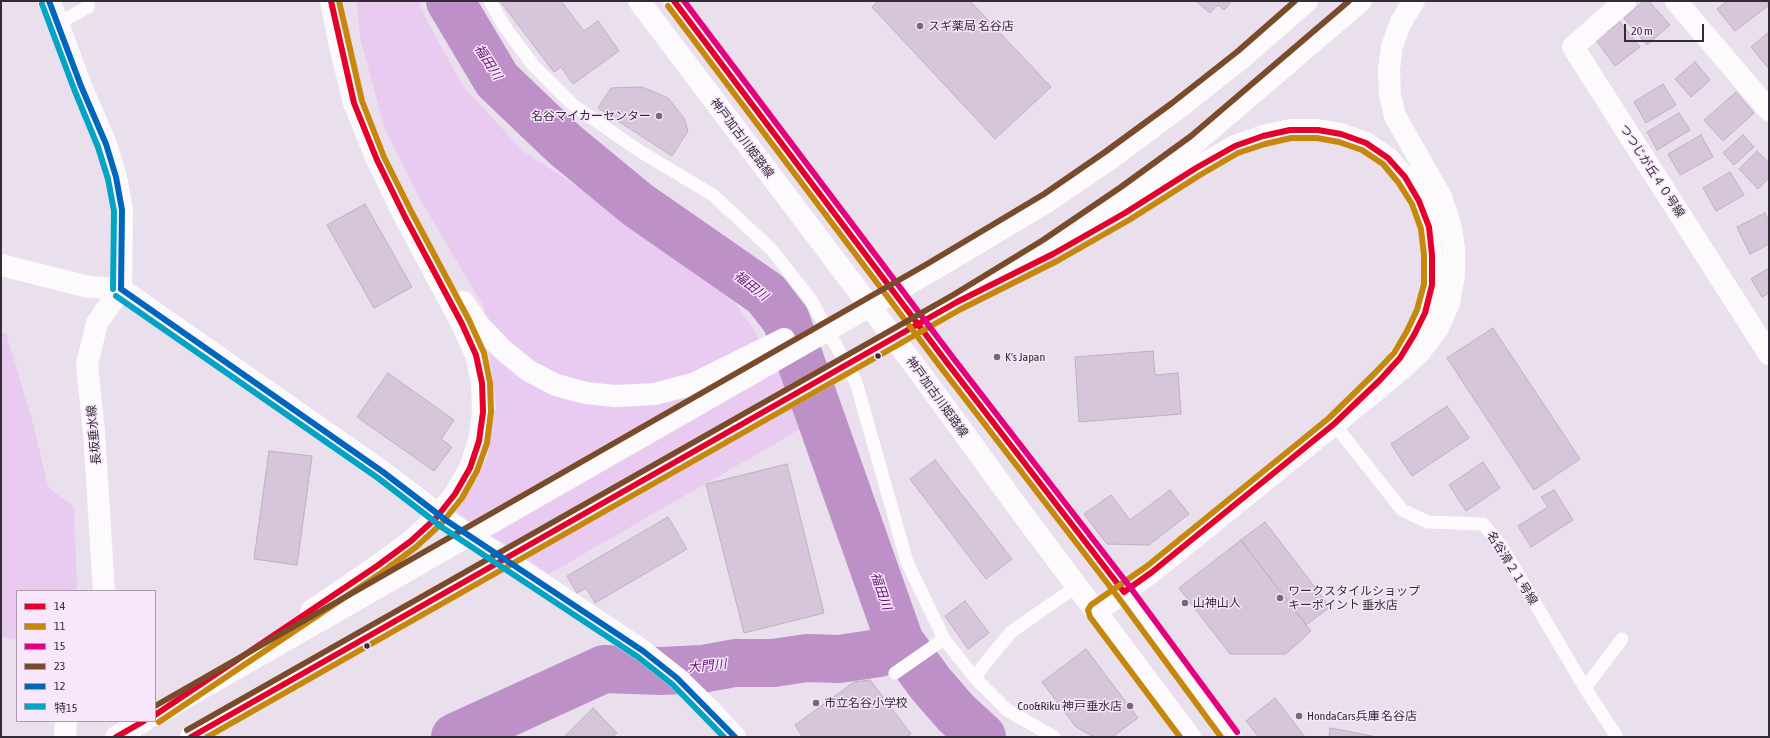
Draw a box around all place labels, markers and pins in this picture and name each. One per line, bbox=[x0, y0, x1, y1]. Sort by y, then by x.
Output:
place label: スギ薬局 名谷店 bbox=[928, 19, 1014, 33]
marker: スギ薬局 名谷店 bbox=[915, 21, 925, 31]
place label: 名谷マイカーセンター bbox=[531, 109, 651, 123]
marker: 名谷マイカーセンター bbox=[654, 111, 664, 121]
place label: K's Japan bbox=[1005, 350, 1045, 364]
unlabelled marker bbox=[873, 351, 883, 361]
marker: K's Japan bbox=[992, 352, 1002, 362]
place label: ワークスタイルショップ キーポイント 垂水店 bbox=[1288, 584, 1420, 612]
marker: ワークスタイルショップ キーポイント 垂水店 bbox=[1275, 593, 1285, 603]
place label: 山神山人 bbox=[1193, 596, 1241, 610]
marker: 山神山人 bbox=[1180, 598, 1190, 608]
unlabelled marker bbox=[362, 641, 372, 651]
place label: 市立名谷小学校 bbox=[824, 696, 908, 710]
marker: 市立名谷小学校 bbox=[811, 698, 821, 708]
place label: Coo&Riku 神戸垂水店 bbox=[1018, 699, 1122, 713]
marker: Coo&Riku 神戸垂水店 bbox=[1125, 701, 1135, 711]
place label: HondaCars兵庫 名谷店 bbox=[1307, 709, 1417, 723]
marker: HondaCars兵庫 名谷店 bbox=[1294, 711, 1304, 721]

